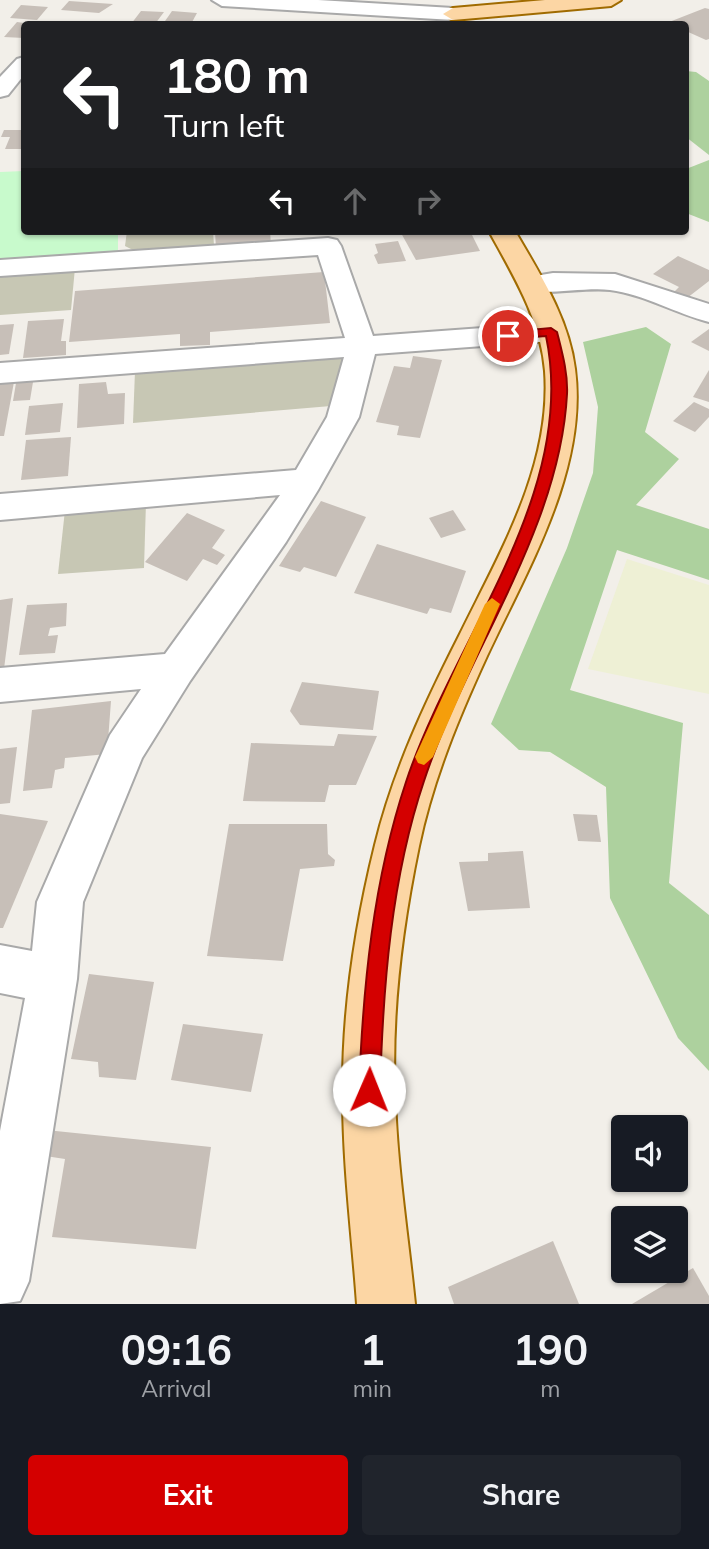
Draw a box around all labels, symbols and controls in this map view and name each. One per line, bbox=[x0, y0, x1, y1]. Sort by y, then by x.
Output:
text: 180 m bbox=[164, 44, 310, 105]
icon: left bbox=[49, 49, 140, 140]
text: Turn left bbox=[164, 105, 284, 145]
icon: left bbox=[263, 182, 301, 220]
icon: ahead bbox=[336, 182, 374, 220]
icon: right bbox=[409, 182, 447, 220]
pin bbox=[478, 306, 538, 366]
icon: arrive bbox=[489, 317, 527, 355]
position arrow bbox=[332, 1053, 406, 1127]
map controls bbox=[611, 1115, 688, 1283]
button: sound bbox=[611, 1115, 688, 1192]
button: layers bbox=[611, 1206, 688, 1283]
text: 09:16 bbox=[121, 1323, 232, 1376]
text: 1 bbox=[360, 1323, 385, 1376]
text: 190 bbox=[513, 1323, 588, 1376]
text: Arrival bbox=[141, 1374, 212, 1403]
text: min bbox=[353, 1374, 392, 1403]
text: m bbox=[540, 1374, 561, 1403]
button: Exit bbox=[28, 1455, 348, 1535]
button: Share bbox=[362, 1455, 681, 1535]

